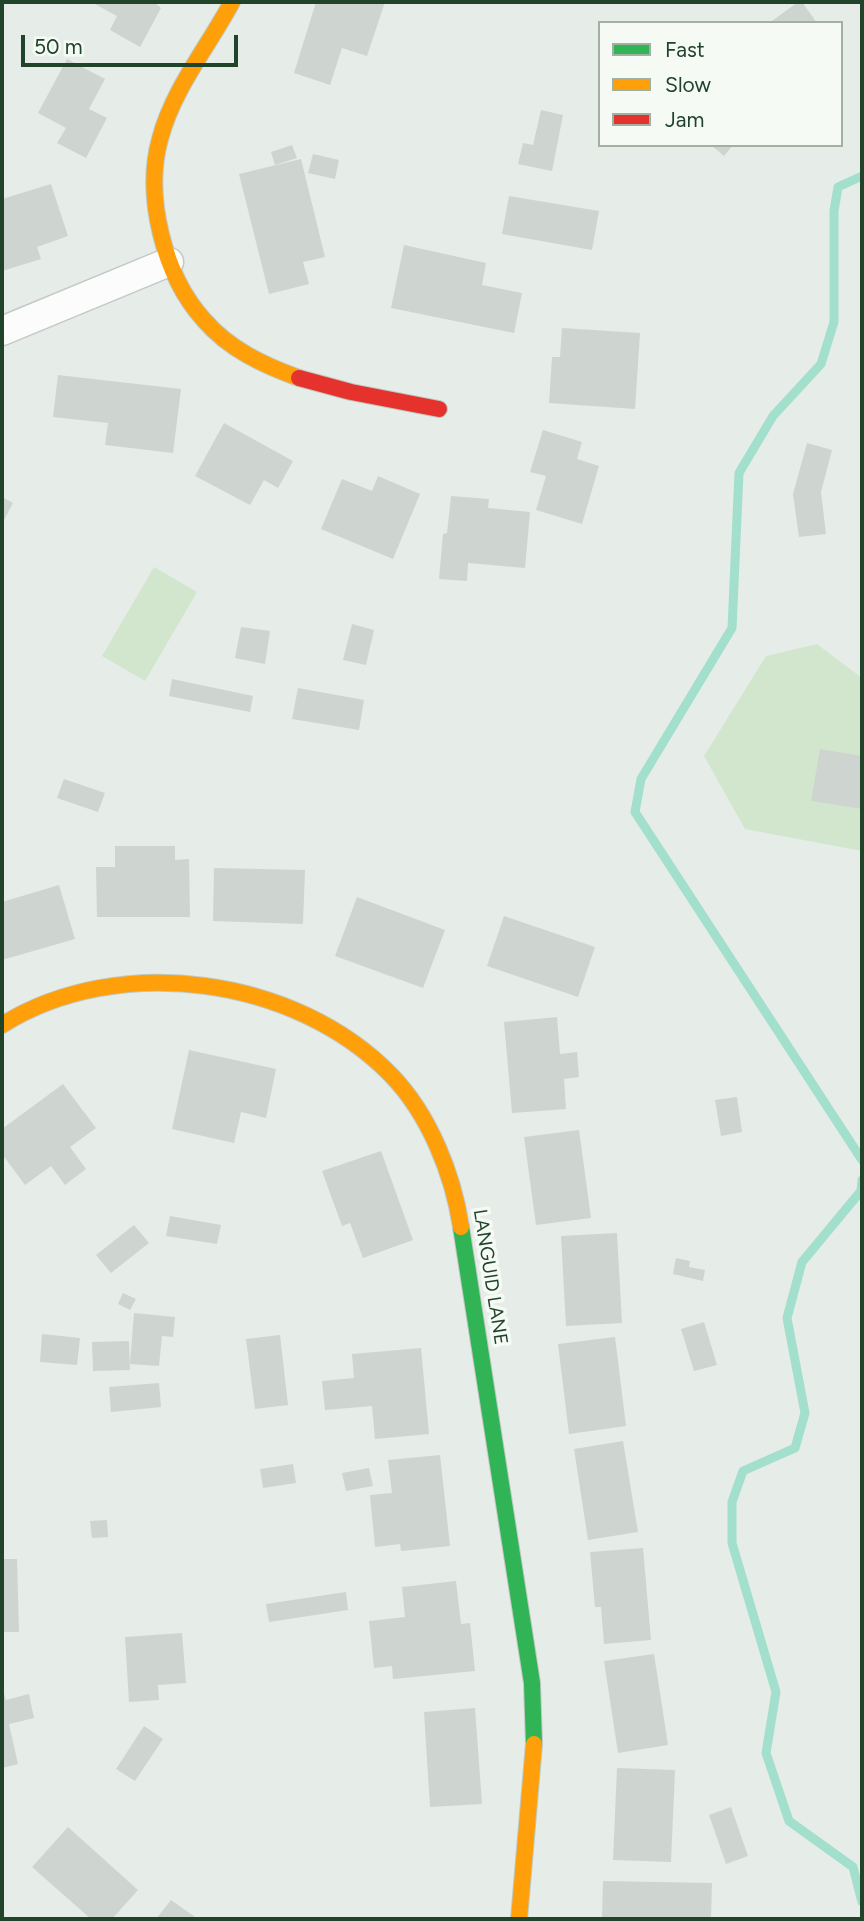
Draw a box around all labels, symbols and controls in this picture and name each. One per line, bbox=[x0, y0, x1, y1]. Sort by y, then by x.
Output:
scale bar bbox=[24, 21, 242, 65]
legend bbox=[598, 21, 843, 147]
text: 50 m bbox=[34, 34, 83, 59]
text: Fast bbox=[665, 37, 705, 62]
text: Slow bbox=[665, 72, 711, 97]
text: Jam bbox=[665, 107, 704, 132]
street label: LANGUID LANE bbox=[468, 1208, 512, 1346]

